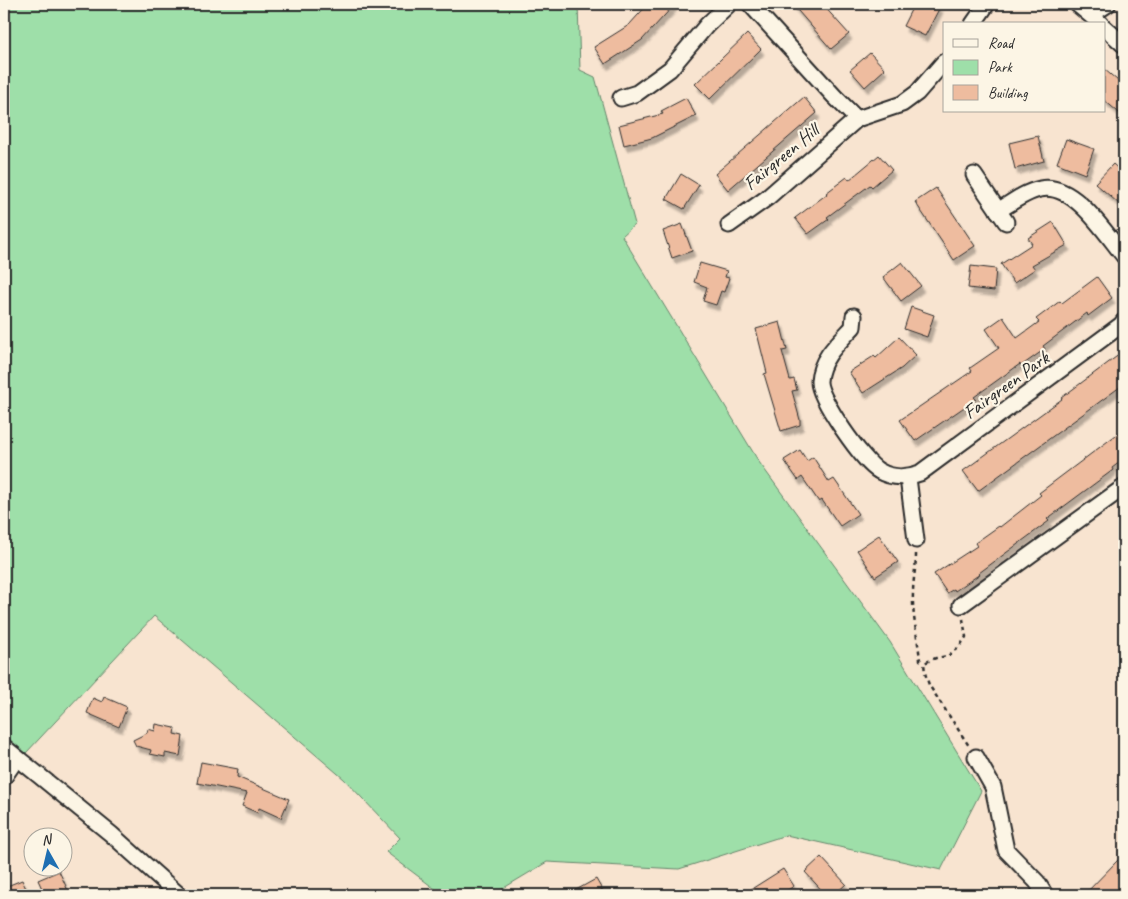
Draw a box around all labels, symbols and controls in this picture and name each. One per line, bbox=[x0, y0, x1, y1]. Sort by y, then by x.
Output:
legend bbox=[943, 22, 1106, 112]
text: Road bbox=[988, 34, 1015, 53]
text: Park bbox=[988, 58, 1013, 77]
text: Building bbox=[988, 84, 1028, 103]
street label: Fairgreen Hill bbox=[738, 116, 827, 196]
street label: Fairgreen Park bbox=[958, 344, 1055, 425]
north arrow bbox=[22, 826, 72, 876]
text: N bbox=[41, 830, 54, 849]

